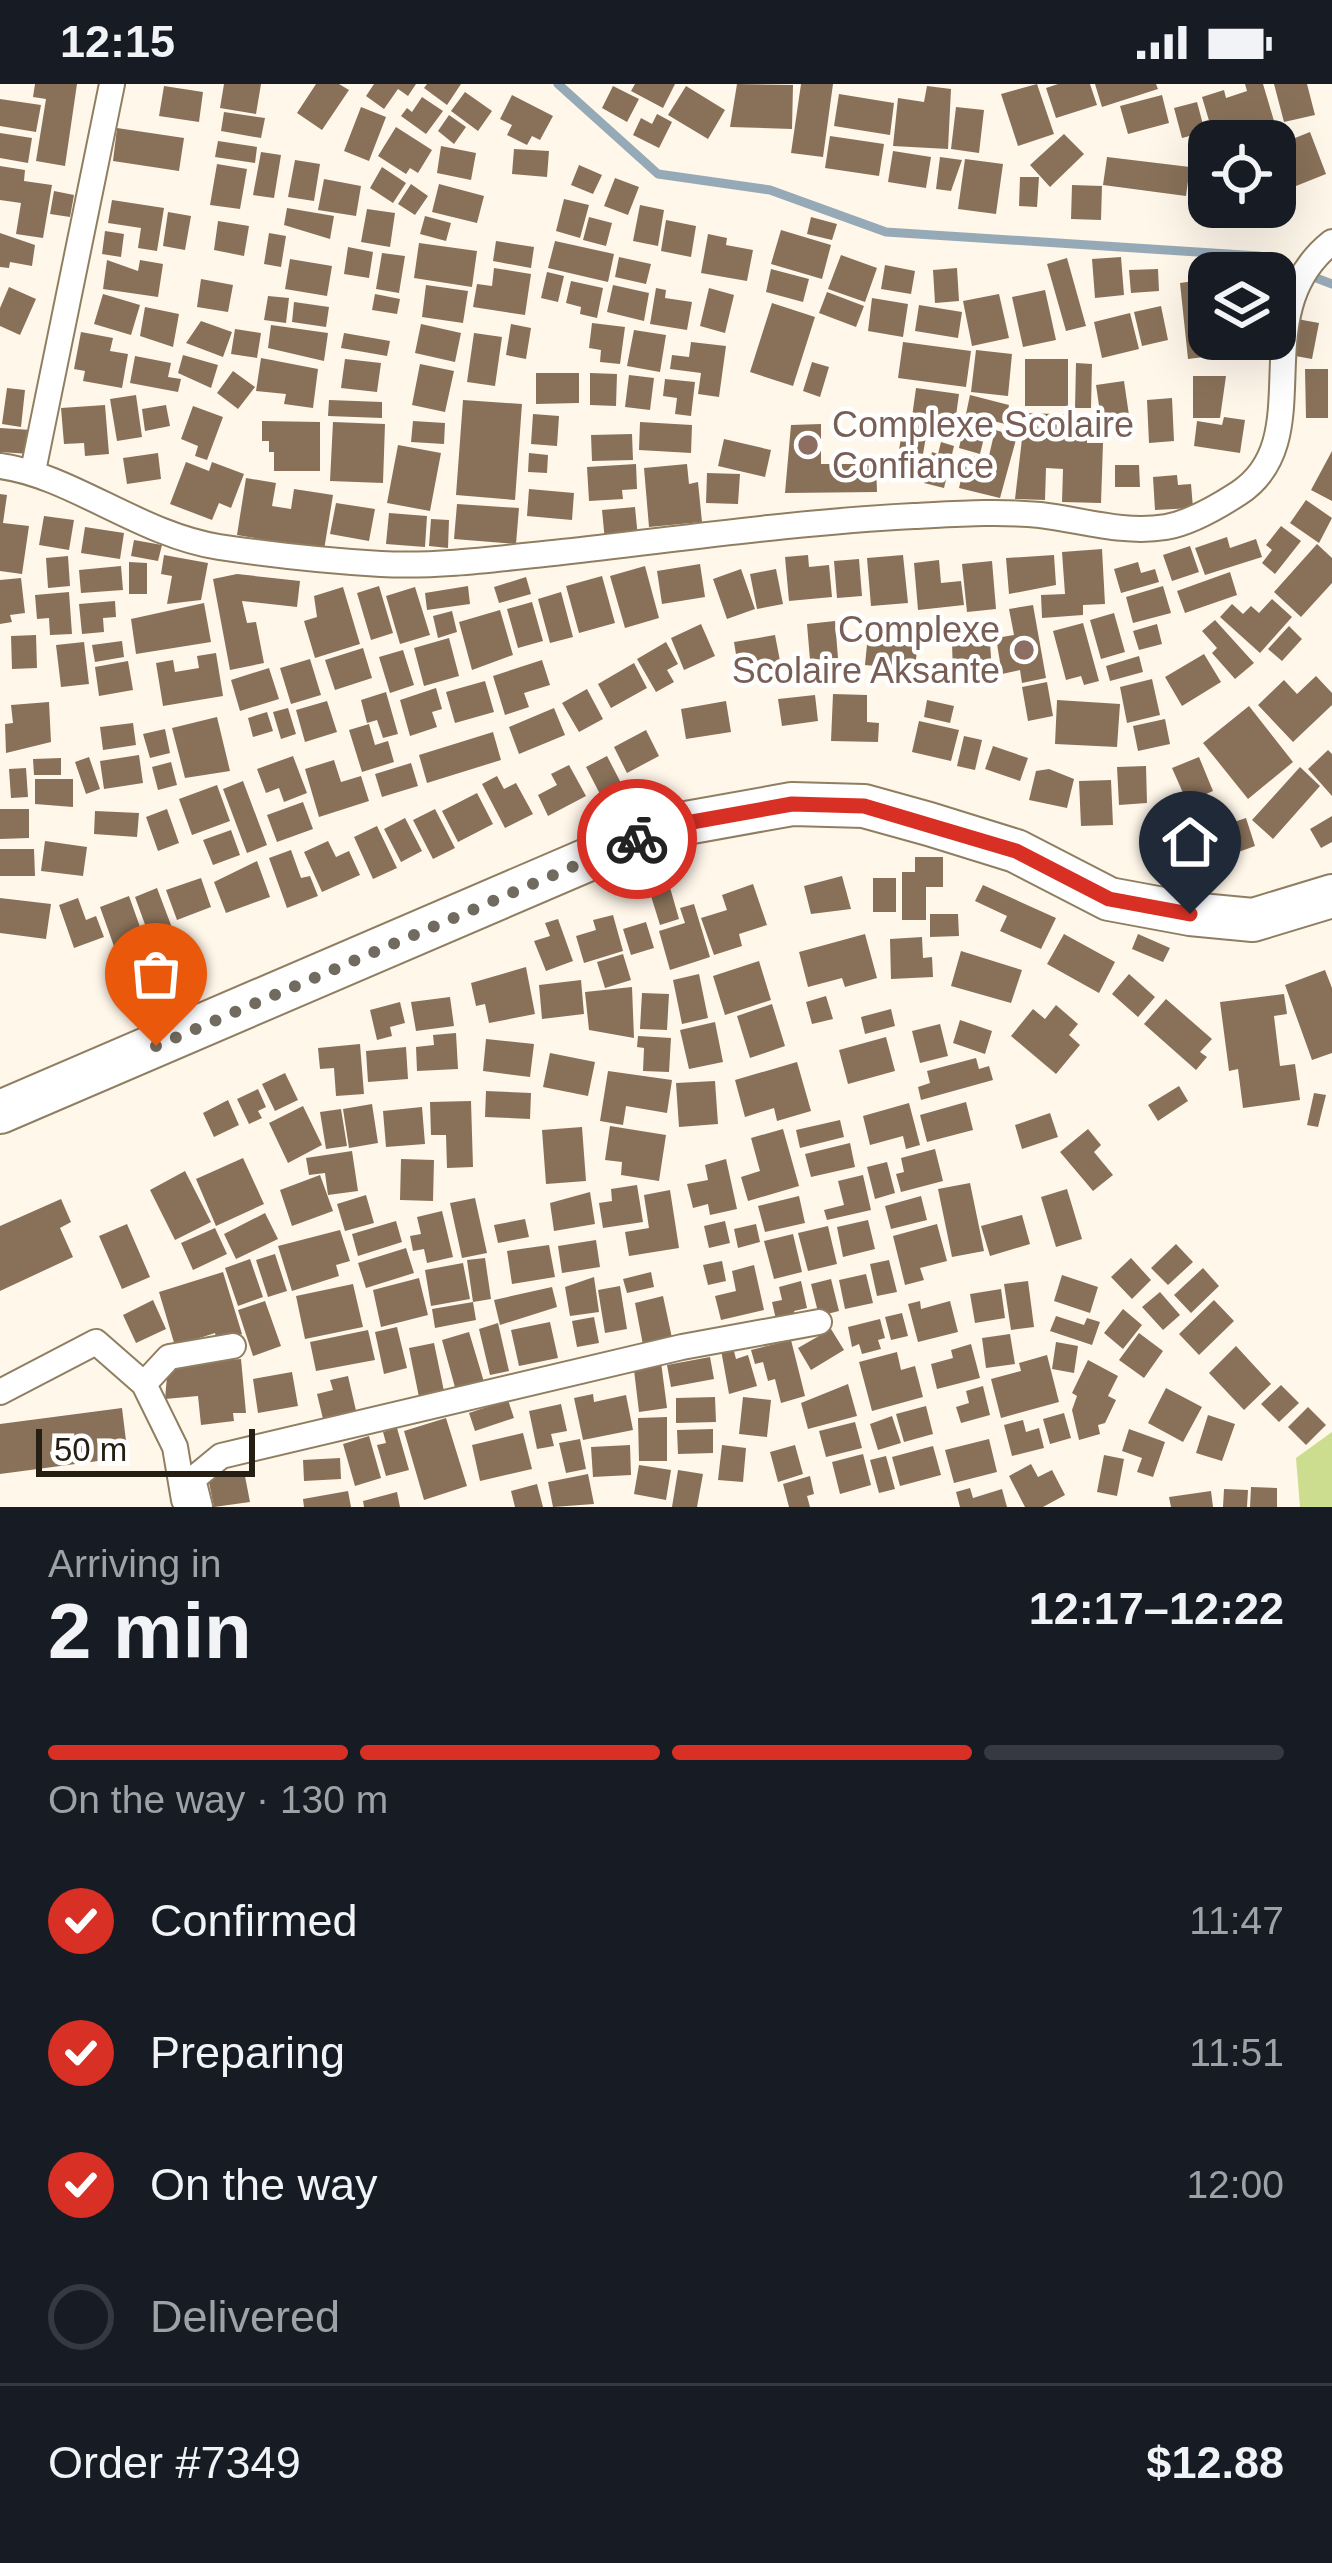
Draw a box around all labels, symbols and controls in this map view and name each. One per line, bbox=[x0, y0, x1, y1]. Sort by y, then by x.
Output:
text: 12:15 bbox=[60, 16, 175, 67]
map controls bbox=[1188, 120, 1296, 360]
button: locate bbox=[1188, 120, 1296, 228]
button: layers bbox=[1188, 252, 1296, 360]
place label: Complexe Scolaire Confiance bbox=[832, 404, 1134, 486]
marker: Complexe Scolaire Confiance bbox=[795, 432, 821, 458]
place label: Complexe Scolaire Aksante bbox=[732, 609, 1000, 691]
marker: Complexe Scolaire Aksante bbox=[1011, 637, 1037, 663]
courier bbox=[577, 779, 697, 899]
pin bbox=[1139, 791, 1241, 914]
icon: bike bbox=[604, 806, 670, 872]
icon: home bbox=[1157, 809, 1223, 875]
pin bbox=[105, 923, 207, 1046]
icon: bag bbox=[123, 941, 189, 1007]
scale bar bbox=[36, 1423, 255, 1476]
text: 50 m bbox=[54, 1431, 127, 1468]
text: Arriving in bbox=[48, 1542, 221, 1585]
text: 12:17–12:22 bbox=[1029, 1583, 1284, 1634]
text: 2 min bbox=[48, 1587, 252, 1675]
text: On the way · 130 m bbox=[48, 1778, 388, 1821]
icon: check bbox=[48, 1888, 114, 1954]
text: Confirmed bbox=[150, 1895, 358, 1946]
text: 11:47 bbox=[1189, 1899, 1284, 1942]
icon: check bbox=[48, 2020, 114, 2086]
text: Preparing bbox=[150, 2027, 345, 2078]
text: 11:51 bbox=[1189, 2031, 1284, 2074]
icon: check bbox=[48, 2152, 114, 2218]
text: On the way bbox=[150, 2159, 378, 2210]
text: 12:00 bbox=[1186, 2163, 1284, 2206]
text: Delivered bbox=[150, 2291, 340, 2342]
text: Order #7349 bbox=[48, 2437, 301, 2488]
text: $12.88 bbox=[1146, 2437, 1284, 2488]

